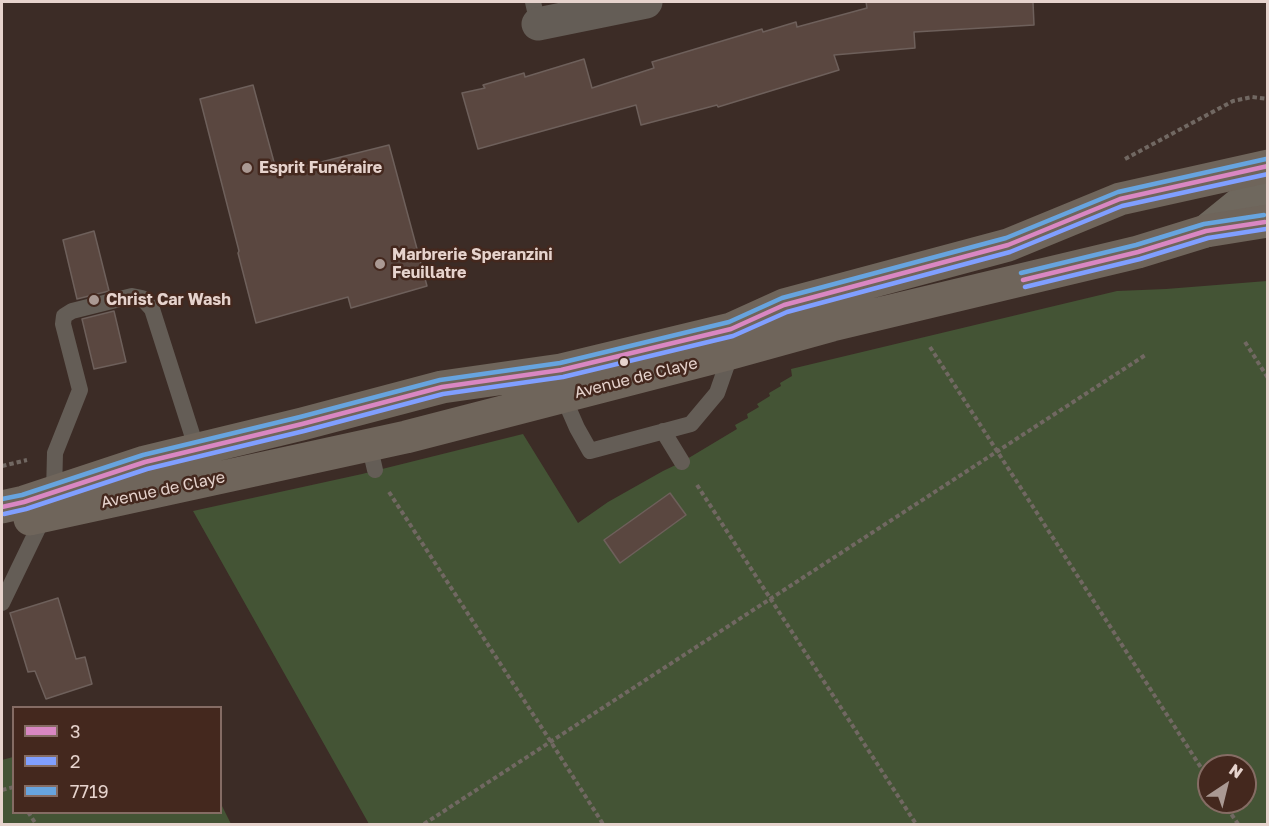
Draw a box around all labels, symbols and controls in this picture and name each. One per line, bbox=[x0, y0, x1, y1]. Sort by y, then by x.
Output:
place label: Esprit Funéraire bbox=[259, 158, 382, 178]
marker: Esprit Funéraire bbox=[240, 161, 254, 175]
place label: Marbrerie Speranzini Feuillatre bbox=[392, 245, 553, 283]
marker: Marbrerie Speranzini Feuillatre bbox=[373, 257, 387, 271]
place label: Christ Car Wash bbox=[106, 290, 231, 310]
marker: Christ Car Wash bbox=[87, 293, 101, 307]
street label: Avenue de Claye bbox=[572, 353, 700, 403]
unlabelled marker bbox=[618, 356, 630, 368]
street label: Avenue de Claye bbox=[99, 467, 227, 513]
legend bbox=[12, 706, 222, 814]
text: 3 bbox=[70, 720, 81, 742]
text: 2 bbox=[70, 750, 80, 772]
north arrow bbox=[1197, 754, 1257, 814]
text: N bbox=[1225, 759, 1247, 783]
text: 7719 bbox=[70, 780, 109, 802]

